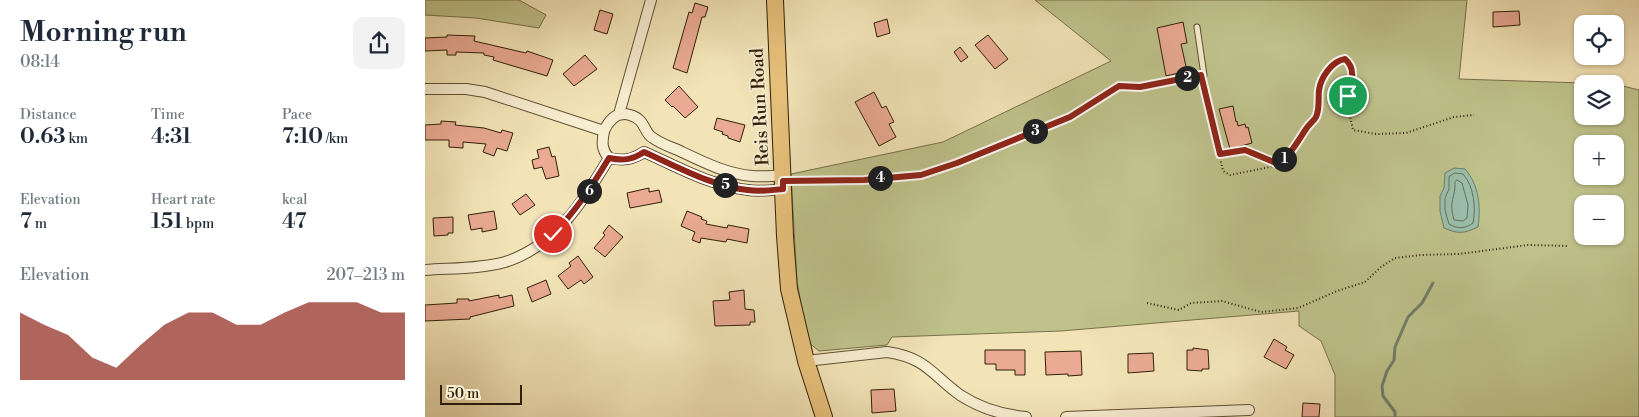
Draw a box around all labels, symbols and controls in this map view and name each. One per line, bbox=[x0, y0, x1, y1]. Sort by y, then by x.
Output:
text: Morning run bbox=[20, 15, 187, 50]
map controls bbox=[1574, 15, 1624, 245]
button: locate bbox=[1574, 15, 1624, 65]
button: share bbox=[353, 17, 405, 69]
street label: Reis Run Road bbox=[745, 47, 775, 166]
text: 08:14 bbox=[20, 52, 60, 72]
pin: 2 bbox=[1175, 66, 1199, 90]
text: 2 bbox=[1183, 69, 1192, 87]
pin bbox=[1327, 75, 1369, 117]
button: layers bbox=[1574, 75, 1624, 125]
icon: arrive bbox=[1334, 82, 1362, 110]
text: Distance bbox=[20, 106, 77, 124]
text: Time bbox=[151, 106, 185, 124]
text: Pace bbox=[282, 106, 312, 124]
pin: 3 bbox=[1023, 118, 1047, 144]
text: 3 bbox=[1031, 122, 1040, 140]
text: 0.63 bbox=[20, 124, 66, 150]
text: 4:31 bbox=[151, 124, 192, 150]
text: 7:10 bbox=[282, 124, 323, 150]
text: km bbox=[66, 130, 88, 148]
text: /km bbox=[323, 130, 348, 148]
button: + bbox=[1574, 135, 1624, 185]
pin: 1 bbox=[1271, 146, 1297, 172]
text: 1 bbox=[1281, 150, 1288, 168]
pin: 4 bbox=[867, 166, 893, 190]
text: 4 bbox=[876, 169, 885, 187]
pin: 5 bbox=[713, 172, 737, 198]
text: 5 bbox=[721, 176, 730, 194]
pin: 6 bbox=[577, 178, 601, 204]
text: 6 bbox=[585, 182, 594, 200]
text: Elevation bbox=[20, 191, 81, 209]
text: Heart rate bbox=[151, 191, 216, 209]
text: kcal bbox=[282, 191, 307, 209]
button: − bbox=[1574, 195, 1624, 245]
text: 7 bbox=[20, 209, 32, 235]
text: 151 bbox=[151, 209, 183, 235]
text: 47 bbox=[282, 209, 306, 235]
pin bbox=[532, 213, 574, 255]
text: m bbox=[32, 215, 47, 233]
text: bpm bbox=[183, 215, 214, 233]
icon: check bbox=[539, 220, 567, 248]
text: Elevation bbox=[20, 265, 89, 285]
text: 207–213 m bbox=[326, 265, 405, 285]
scale bar bbox=[440, 382, 523, 405]
text: 50 m bbox=[447, 385, 479, 403]

